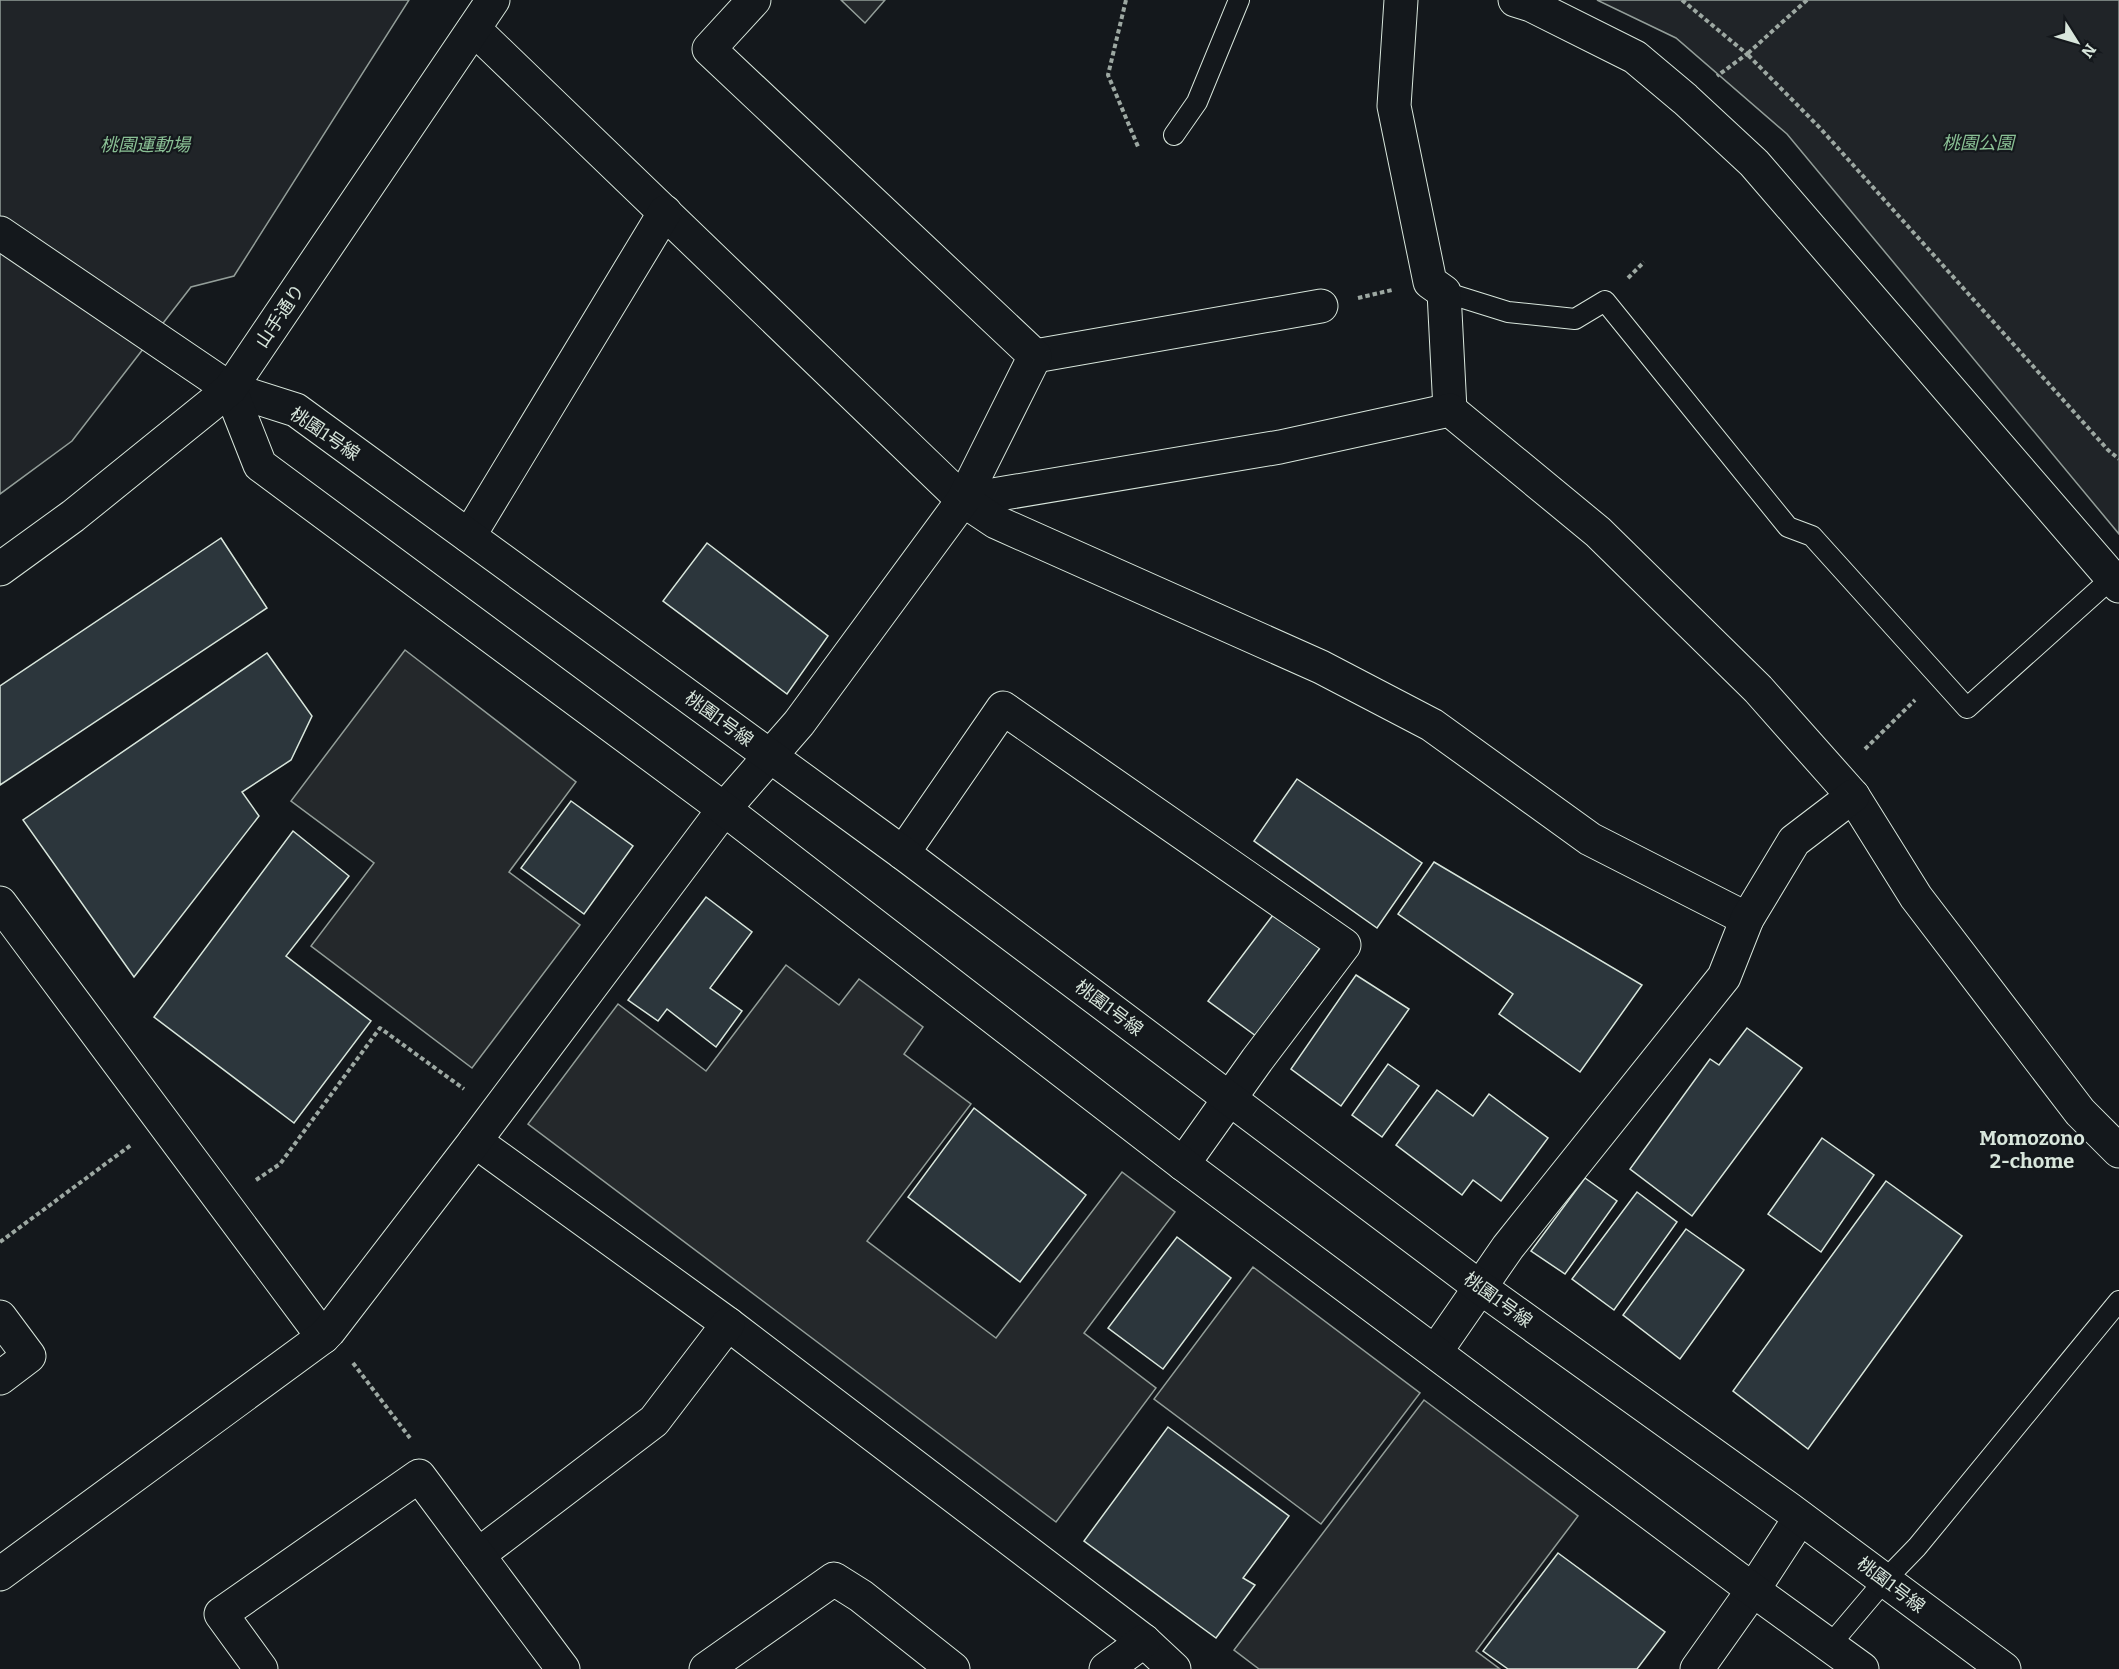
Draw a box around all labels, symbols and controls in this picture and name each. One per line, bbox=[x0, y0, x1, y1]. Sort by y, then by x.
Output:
north arrow bbox=[2047, 12, 2107, 72]
text: N bbox=[2077, 40, 2100, 61]
park label: 桃園公園 bbox=[1942, 132, 2017, 154]
park label: 桃園運動場 bbox=[100, 134, 192, 156]
street label: 山手通り bbox=[251, 280, 309, 352]
street label: 桃園1号線 bbox=[286, 403, 364, 465]
street label: 桃園1号線 bbox=[680, 687, 758, 751]
street label: 桃園1号線 bbox=[1071, 975, 1147, 1041]
district label: Momozono 2-chome bbox=[1979, 1126, 2085, 1173]
street label: 桃園1号線 bbox=[1459, 1268, 1537, 1332]
street label: 桃園1号線 bbox=[1853, 1552, 1929, 1618]

